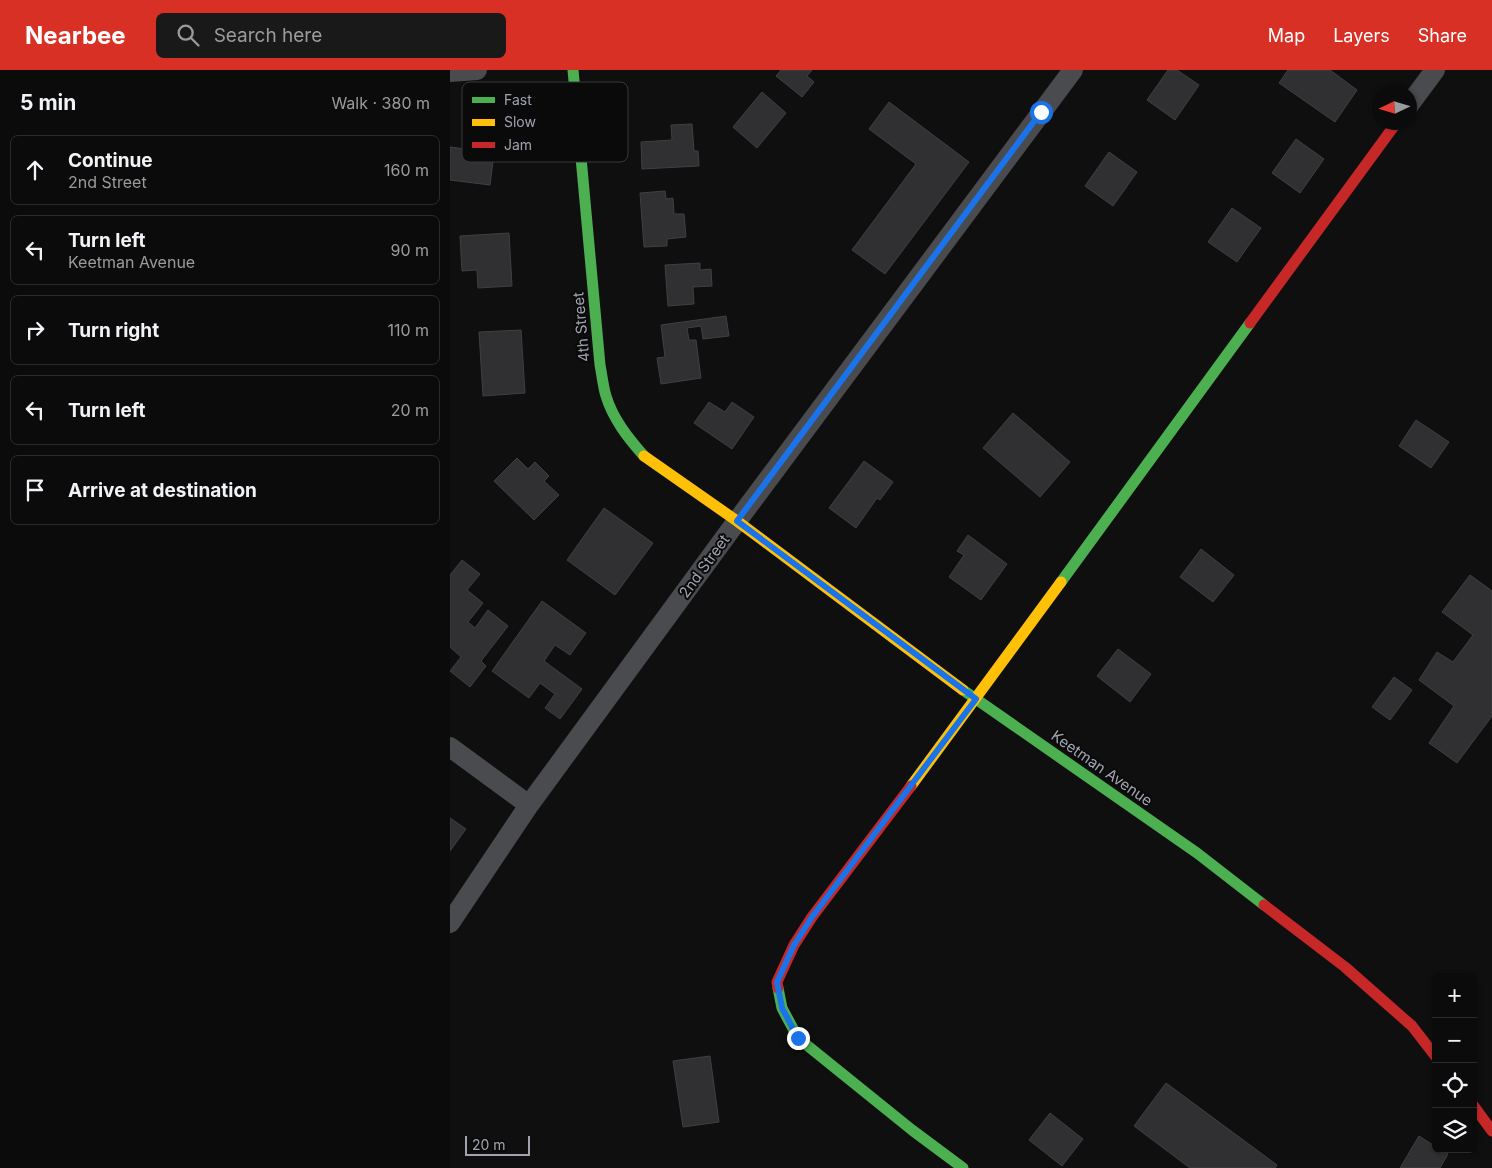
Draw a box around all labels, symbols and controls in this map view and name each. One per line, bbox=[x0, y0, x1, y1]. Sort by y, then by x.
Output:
search box bbox=[156, 13, 506, 58]
text: Nearbee bbox=[25, 21, 126, 50]
icon: search bbox=[174, 21, 202, 49]
text: Search here bbox=[214, 24, 322, 47]
text: Map bbox=[1268, 25, 1305, 46]
text: Layers bbox=[1333, 25, 1390, 46]
text: Share bbox=[1418, 25, 1467, 46]
legend bbox=[462, 82, 628, 162]
north arrow bbox=[1372, 85, 1417, 130]
text: 5 min bbox=[20, 90, 76, 115]
text: Fast bbox=[504, 91, 532, 108]
text: Walk · 380 m bbox=[331, 93, 430, 113]
route start bbox=[1030, 101, 1053, 124]
text: Slow bbox=[504, 113, 536, 130]
text: Jam bbox=[504, 136, 532, 153]
text: Continue bbox=[68, 149, 153, 172]
icon: ahead bbox=[21, 156, 49, 184]
text: 160 m bbox=[384, 160, 429, 180]
text: 2nd Street bbox=[68, 172, 147, 192]
text: Turn left bbox=[68, 229, 146, 252]
icon: left bbox=[21, 236, 49, 264]
text: 90 m bbox=[390, 240, 429, 260]
text: Keetman Avenue bbox=[68, 252, 195, 272]
street label: 4th Street bbox=[568, 291, 594, 363]
icon: right bbox=[21, 316, 49, 344]
text: Turn right bbox=[68, 319, 159, 342]
text: 110 m bbox=[387, 320, 429, 340]
icon: left bbox=[21, 396, 49, 424]
text: Turn left bbox=[68, 399, 146, 422]
text: 20 m bbox=[391, 400, 429, 420]
icon: arrive bbox=[21, 476, 49, 504]
text: Arrive at destination bbox=[68, 479, 257, 502]
street label: 2nd Street bbox=[675, 531, 733, 601]
street label: Keetman Avenue bbox=[1048, 726, 1156, 810]
map controls bbox=[1432, 973, 1477, 1153]
button: + bbox=[1432, 973, 1477, 1018]
button: − bbox=[1432, 1018, 1477, 1063]
route end bbox=[787, 1027, 810, 1050]
button: locate bbox=[1432, 1063, 1477, 1108]
button: layers bbox=[1432, 1108, 1477, 1153]
scale bar bbox=[465, 1133, 530, 1156]
text: 20 m bbox=[472, 1136, 506, 1153]

